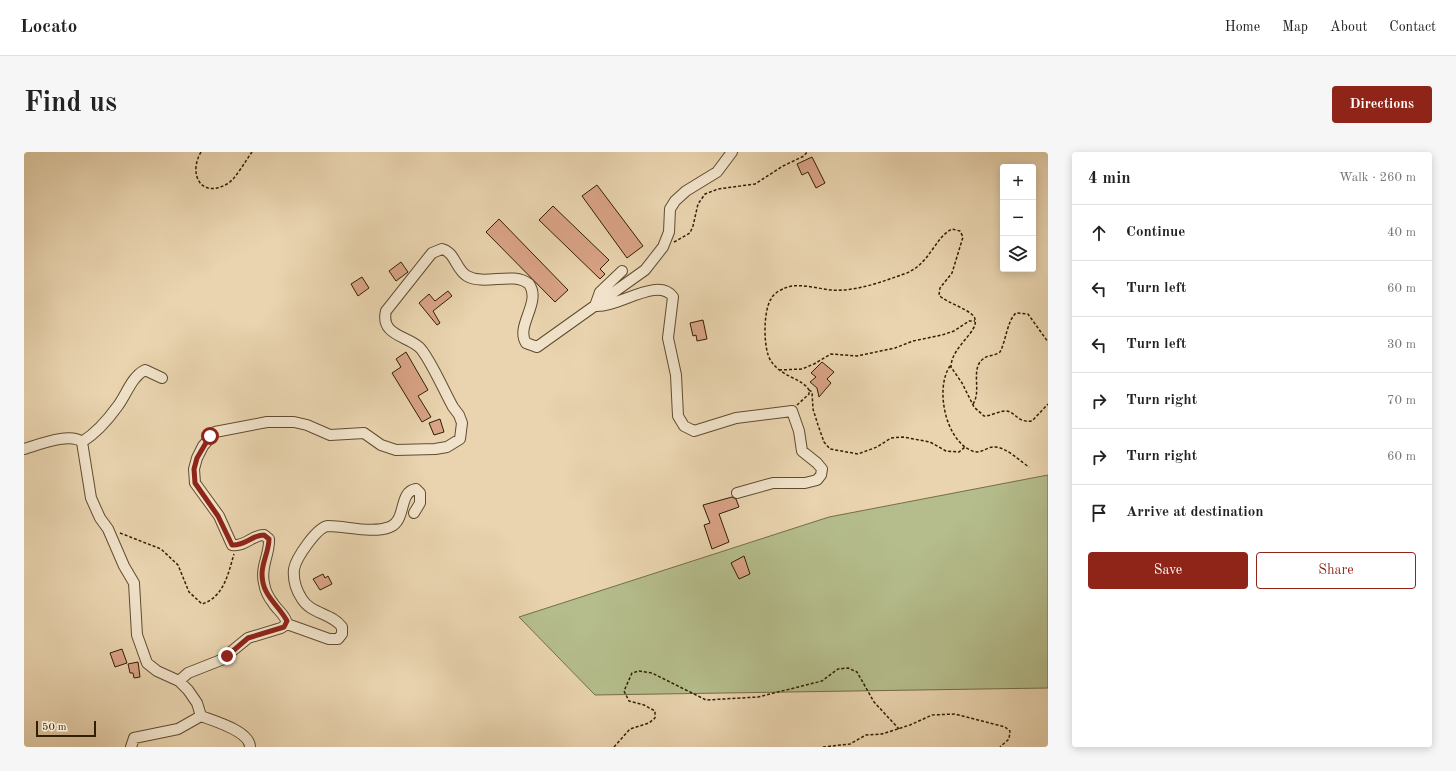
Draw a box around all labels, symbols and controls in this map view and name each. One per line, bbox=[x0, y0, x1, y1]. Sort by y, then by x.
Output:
text: Locato bbox=[20, 18, 77, 37]
text: Home bbox=[1225, 20, 1260, 34]
text: Map bbox=[1282, 20, 1308, 34]
text: About bbox=[1330, 20, 1367, 34]
text: Contact bbox=[1389, 20, 1436, 34]
button: Directions bbox=[1332, 86, 1432, 123]
text: Find us bbox=[24, 90, 117, 118]
map controls bbox=[1000, 164, 1036, 272]
button: + bbox=[1000, 164, 1036, 200]
text: 4 min bbox=[1088, 170, 1131, 187]
text: Walk · 260 m bbox=[1339, 171, 1416, 184]
button: − bbox=[1000, 200, 1036, 236]
icon: ahead bbox=[1088, 222, 1110, 244]
text: Continue bbox=[1126, 225, 1185, 240]
text: 40 m bbox=[1387, 226, 1416, 239]
button: layers bbox=[1000, 236, 1036, 272]
icon: left bbox=[1088, 278, 1110, 300]
text: Turn left bbox=[1126, 281, 1186, 296]
text: 60 m bbox=[1387, 282, 1416, 295]
icon: left bbox=[1088, 334, 1110, 356]
text: Turn left bbox=[1126, 337, 1186, 352]
text: 30 m bbox=[1387, 338, 1416, 351]
icon: right bbox=[1088, 390, 1110, 412]
text: Turn right bbox=[1126, 393, 1197, 408]
text: 70 m bbox=[1387, 394, 1416, 407]
route start bbox=[201, 427, 219, 445]
icon: right bbox=[1088, 446, 1110, 468]
text: Turn right bbox=[1126, 449, 1197, 464]
text: 60 m bbox=[1387, 450, 1416, 463]
icon: arrive bbox=[1088, 502, 1110, 524]
text: Arrive at destination bbox=[1126, 505, 1264, 520]
button: Save bbox=[1088, 552, 1248, 589]
button: Share bbox=[1256, 552, 1416, 589]
route end bbox=[218, 647, 236, 665]
scale bar bbox=[36, 719, 96, 738]
text: 50 m bbox=[42, 722, 67, 733]

